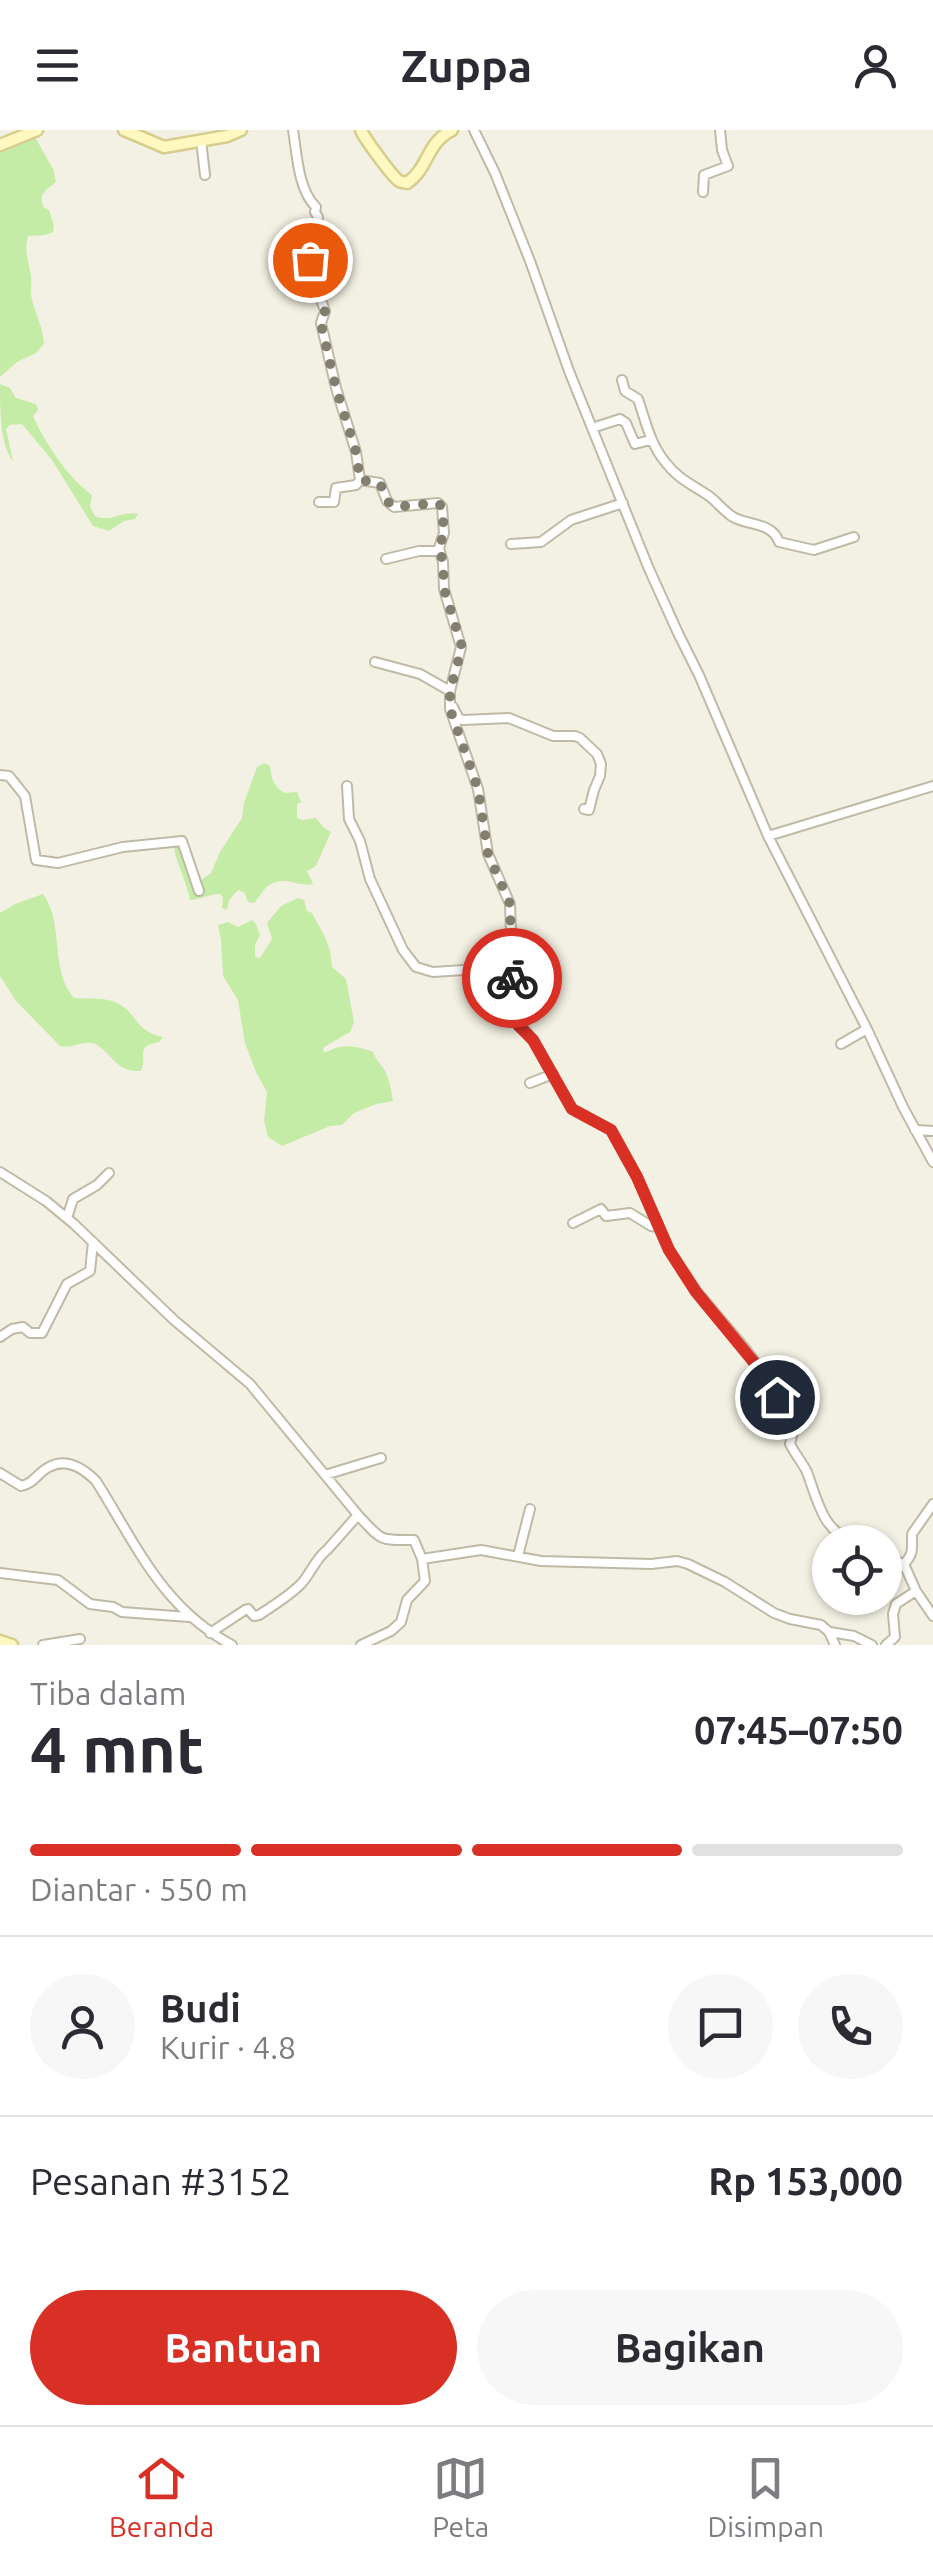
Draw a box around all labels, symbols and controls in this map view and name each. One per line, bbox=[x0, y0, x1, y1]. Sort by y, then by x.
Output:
icon: menu bbox=[30, 38, 85, 93]
icon: person bbox=[848, 38, 903, 93]
text: Zuppa bbox=[401, 40, 532, 91]
pin bbox=[268, 218, 353, 303]
icon: bag bbox=[283, 233, 338, 288]
courier bbox=[462, 928, 562, 1028]
icon: bike bbox=[485, 951, 540, 1006]
pin bbox=[735, 1355, 820, 1440]
icon: home bbox=[750, 1370, 805, 1425]
map controls bbox=[812, 1525, 902, 1615]
button: locate bbox=[812, 1525, 902, 1615]
text: Tiba dalam bbox=[30, 1675, 186, 1711]
text: 07:45–07:50 bbox=[694, 1709, 903, 1751]
text: 4 mnt bbox=[30, 1712, 204, 1785]
text: Diantar · 550 m bbox=[30, 1871, 248, 1907]
button: person bbox=[30, 1974, 135, 2079]
button: chat bbox=[668, 1974, 773, 2079]
button: phone bbox=[798, 1974, 903, 2079]
text: Budi bbox=[160, 1987, 241, 2029]
text: Kurir · 4.8 bbox=[160, 2029, 296, 2065]
text: Pesanan #3152 bbox=[30, 2160, 291, 2202]
text: Rp 153,000 bbox=[708, 2160, 903, 2202]
button: Bantuan bbox=[30, 2290, 457, 2405]
button: Bagikan bbox=[477, 2290, 903, 2405]
tab: Beranda bbox=[109, 2451, 214, 2542]
tab: Peta bbox=[432, 2451, 489, 2542]
tab: Disimpan bbox=[707, 2451, 824, 2542]

